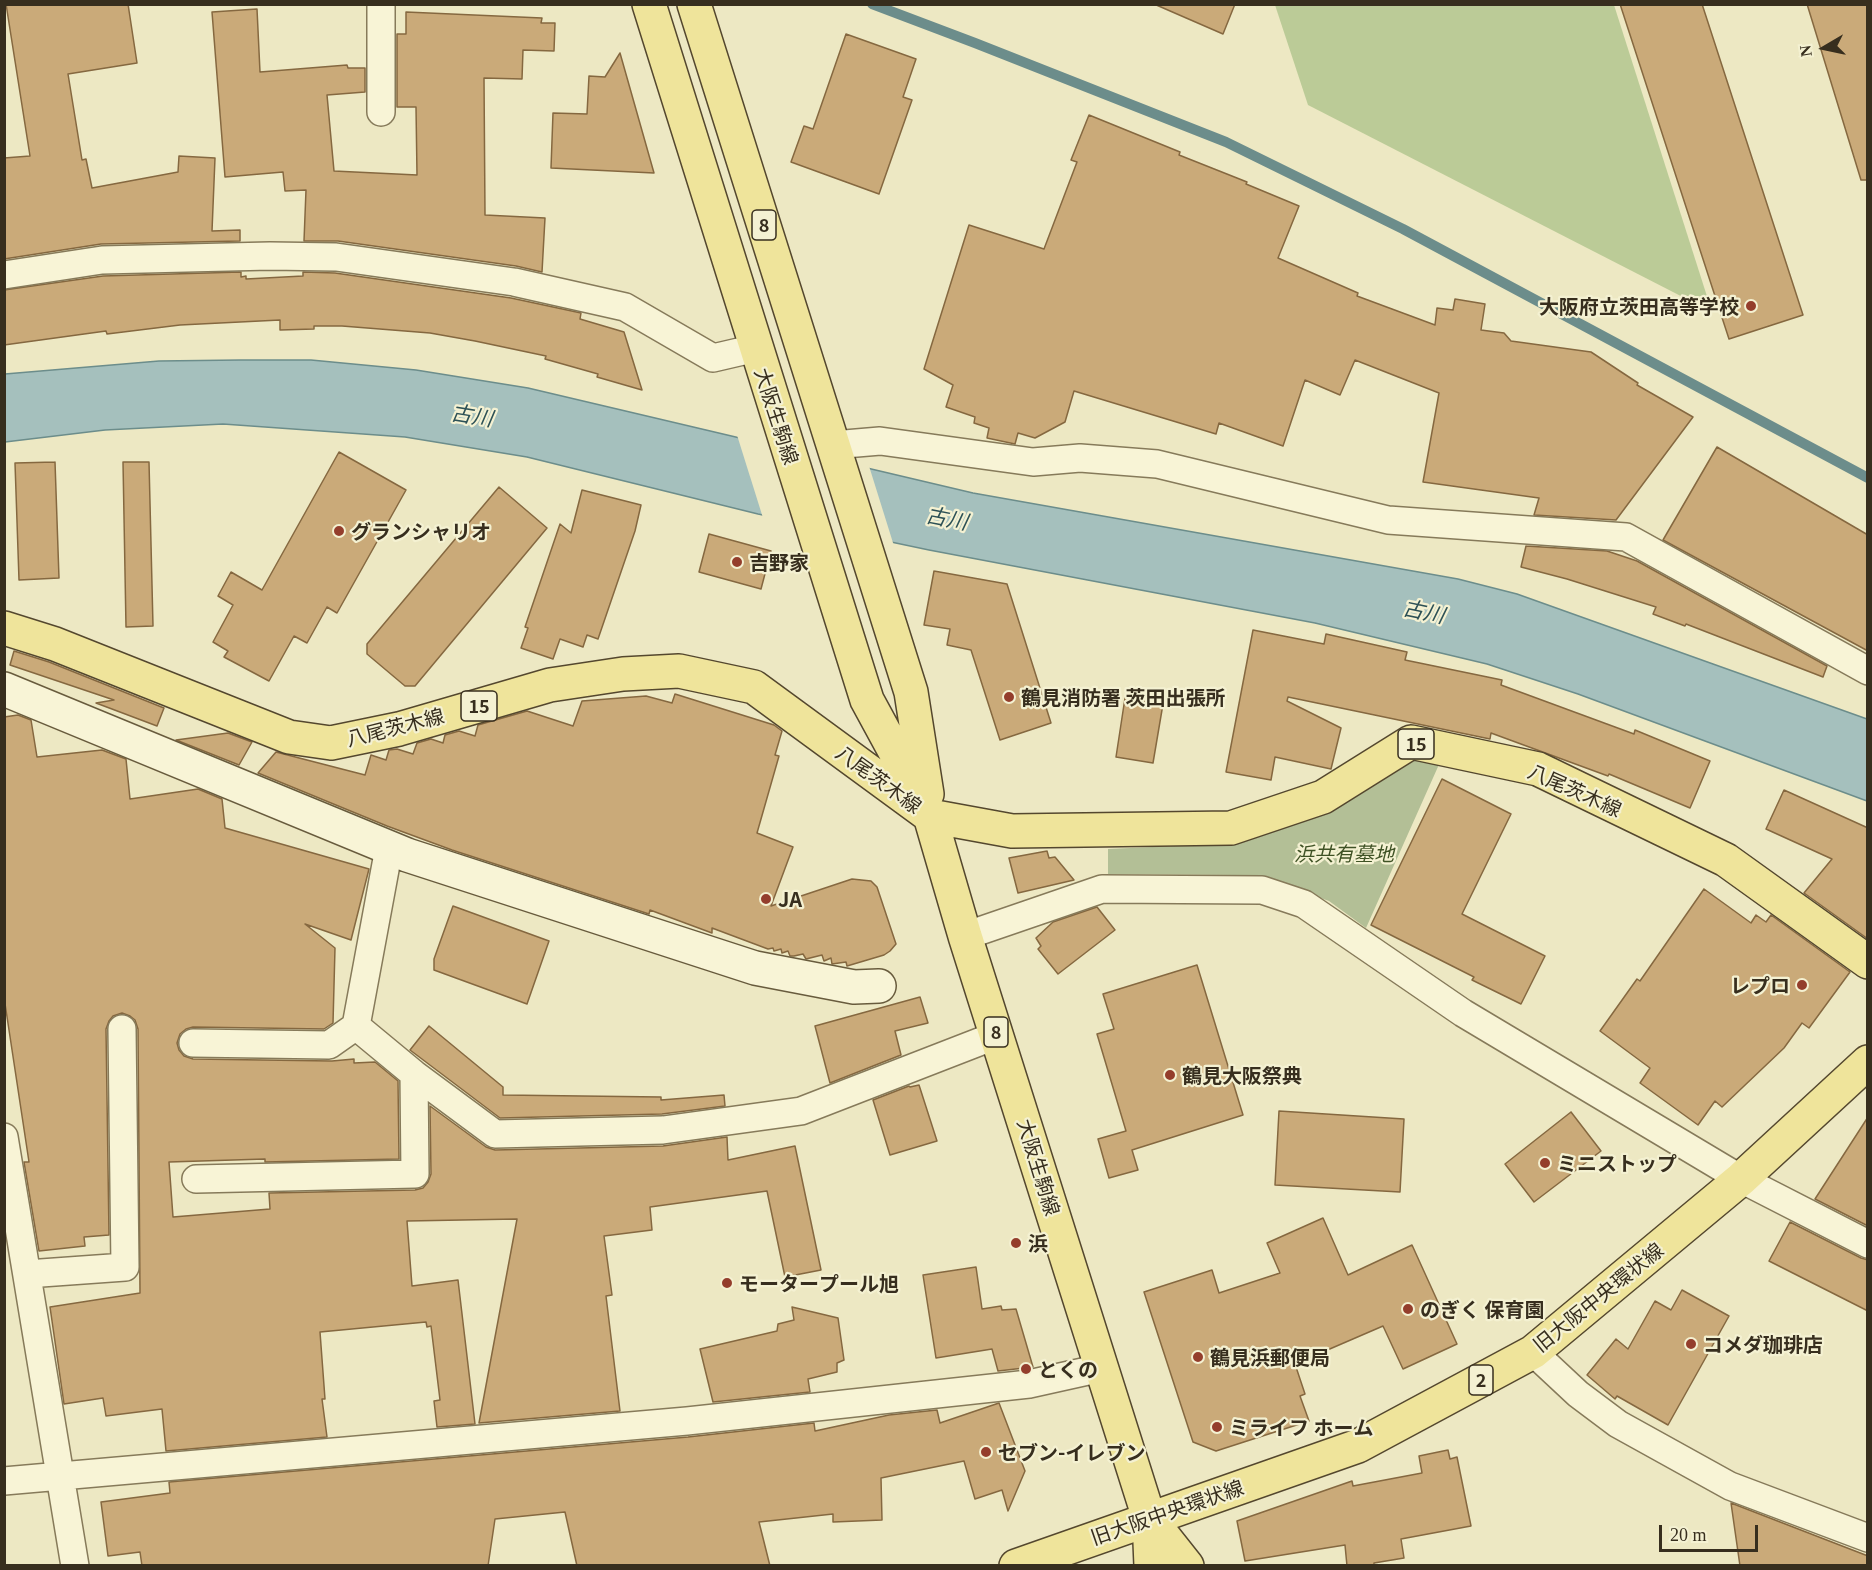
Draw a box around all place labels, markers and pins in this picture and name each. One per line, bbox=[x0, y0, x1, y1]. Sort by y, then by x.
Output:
place label: 大阪府立茨田高等学校 bbox=[1539, 294, 1739, 318]
marker: 大阪府立茨田高等学校 bbox=[1744, 299, 1758, 313]
place label: グランシャリオ bbox=[351, 519, 491, 543]
marker: グランシャリオ bbox=[332, 524, 346, 538]
place label: 吉野家 bbox=[749, 550, 809, 574]
marker: 吉野家 bbox=[730, 555, 744, 569]
place label: 鶴見消防署 茨田出張所 bbox=[1021, 685, 1226, 709]
marker: 鶴見消防署 茨田出張所 bbox=[1002, 690, 1016, 704]
place label: JA bbox=[778, 887, 802, 911]
marker: JA bbox=[759, 892, 773, 906]
place label: レプロ bbox=[1730, 973, 1790, 997]
marker: レプロ bbox=[1795, 978, 1809, 992]
place label: 鶴見大阪祭典 bbox=[1182, 1063, 1302, 1087]
marker: 鶴見大阪祭典 bbox=[1163, 1068, 1177, 1082]
place label: ミニストップ bbox=[1557, 1151, 1677, 1175]
marker: ミニストップ bbox=[1538, 1156, 1552, 1170]
place label: 浜 bbox=[1028, 1231, 1048, 1255]
marker: 浜 bbox=[1009, 1236, 1023, 1250]
place label: モータープール旭 bbox=[739, 1271, 899, 1295]
marker: モータープール旭 bbox=[720, 1276, 734, 1290]
place label: のぎく 保育園 bbox=[1420, 1297, 1545, 1321]
marker: のぎく 保育園 bbox=[1401, 1302, 1415, 1316]
place label: コメダ珈琲店 bbox=[1703, 1332, 1823, 1356]
marker: コメダ珈琲店 bbox=[1684, 1337, 1698, 1351]
place label: 鶴見浜郵便局 bbox=[1210, 1345, 1330, 1369]
marker: 鶴見浜郵便局 bbox=[1191, 1350, 1205, 1364]
place label: とくの bbox=[1038, 1357, 1098, 1381]
marker: とくの bbox=[1019, 1362, 1033, 1376]
place label: ミライフ ホーム bbox=[1229, 1415, 1374, 1439]
marker: ミライフ ホーム bbox=[1210, 1420, 1224, 1434]
place label: セブン-イレブン bbox=[998, 1440, 1145, 1464]
marker: セブン-イレブン bbox=[979, 1445, 993, 1459]

